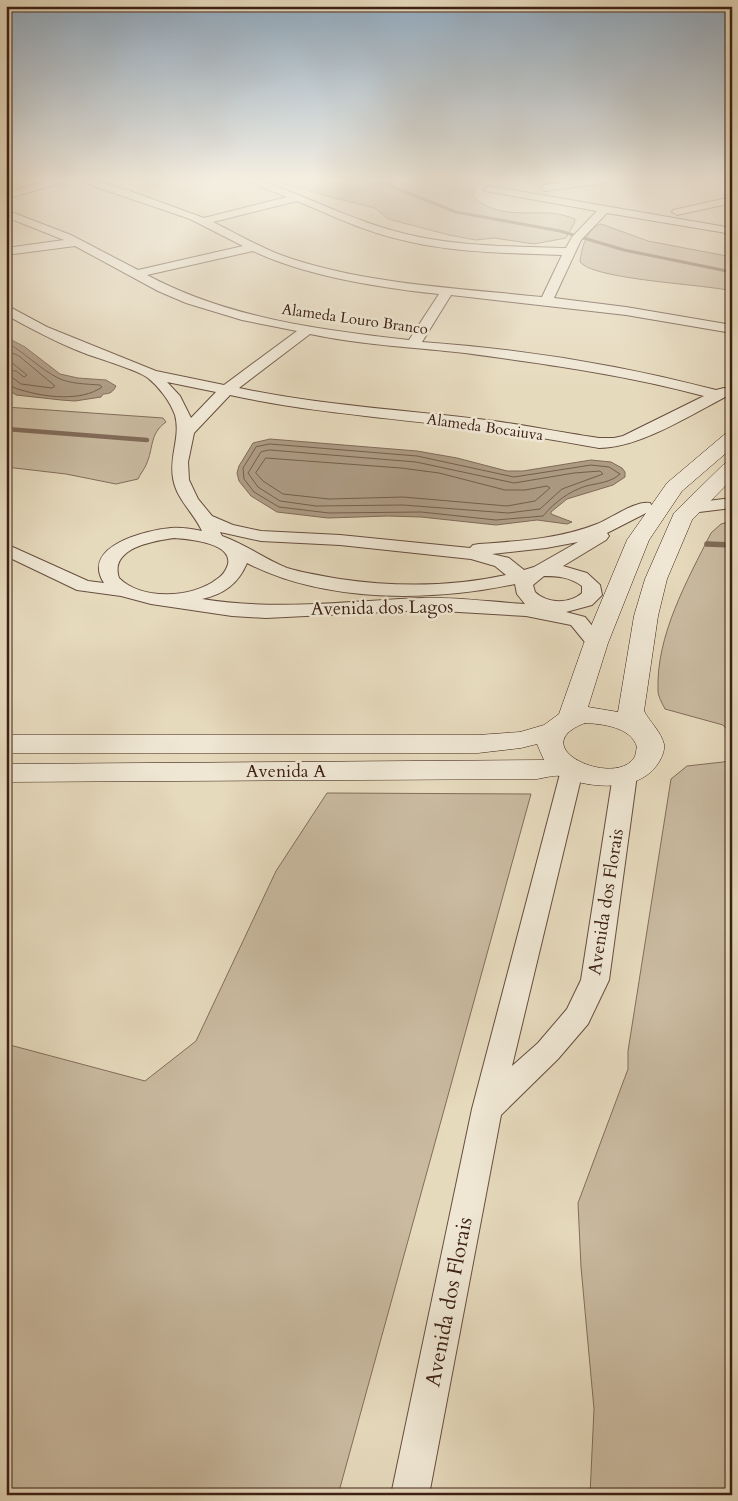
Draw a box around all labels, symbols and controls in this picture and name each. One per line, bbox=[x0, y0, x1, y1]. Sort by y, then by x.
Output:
street label: Alameda Louro Branco bbox=[281, 299, 429, 339]
street label: Alameda Bocaiuva bbox=[426, 409, 545, 445]
street label: Avenida dos Lagos bbox=[311, 594, 453, 622]
street label: Avenida A bbox=[246, 759, 326, 784]
street label: Avenida dos Florais bbox=[582, 827, 630, 977]
street label: Avenida dos Florais bbox=[418, 1215, 480, 1389]

